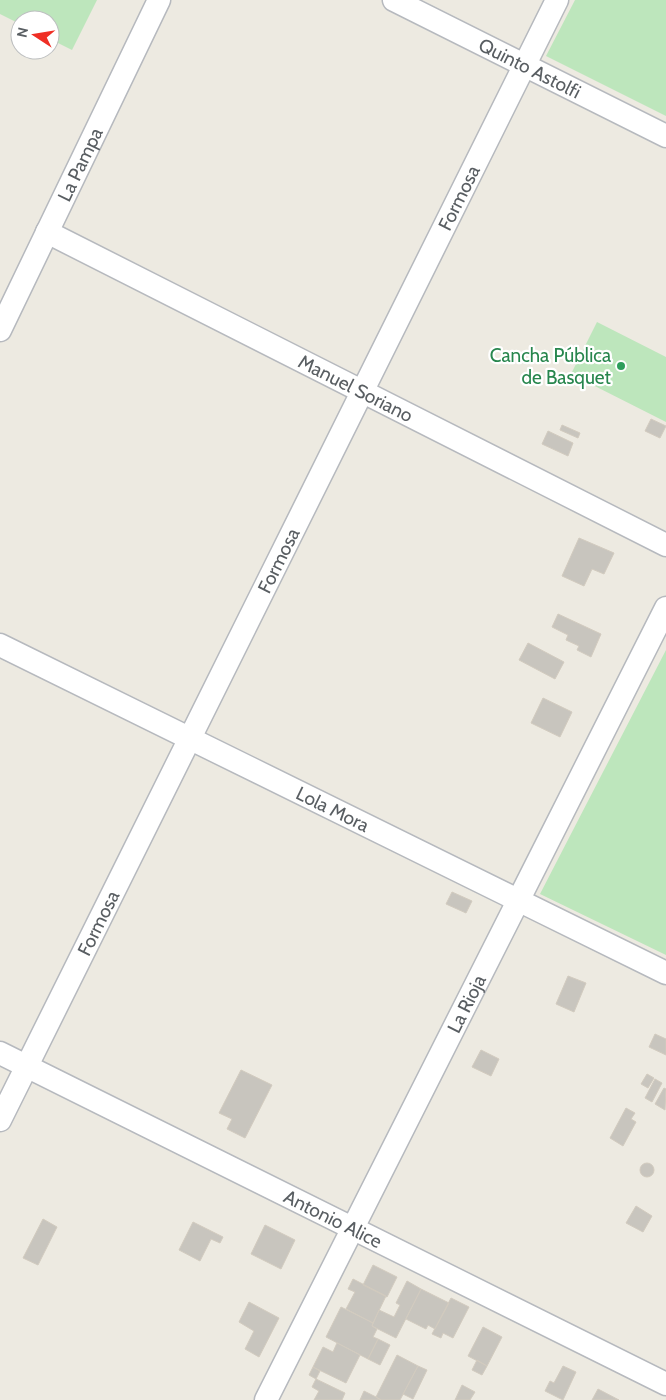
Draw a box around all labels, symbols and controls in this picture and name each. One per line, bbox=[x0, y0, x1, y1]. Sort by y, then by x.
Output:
north arrow bbox=[10, 10, 60, 60]
text: N bbox=[12, 26, 32, 39]
street label: Quinto Astolfi bbox=[475, 33, 585, 104]
street label: La Pampa bbox=[53, 124, 108, 205]
street label: Formosa bbox=[433, 162, 485, 234]
place label: Cancha Pública de Basquet bbox=[490, 344, 612, 389]
street label: Manuel Soriano bbox=[294, 350, 417, 427]
marker: Cancha Pública de Basquet bbox=[615, 360, 627, 372]
street label: Formosa bbox=[253, 524, 305, 597]
street label: Lola Mora bbox=[292, 782, 373, 837]
street label: Formosa bbox=[73, 887, 124, 960]
street label: La Rioja bbox=[442, 971, 491, 1037]
street label: Antonio Alice bbox=[280, 1185, 386, 1253]

